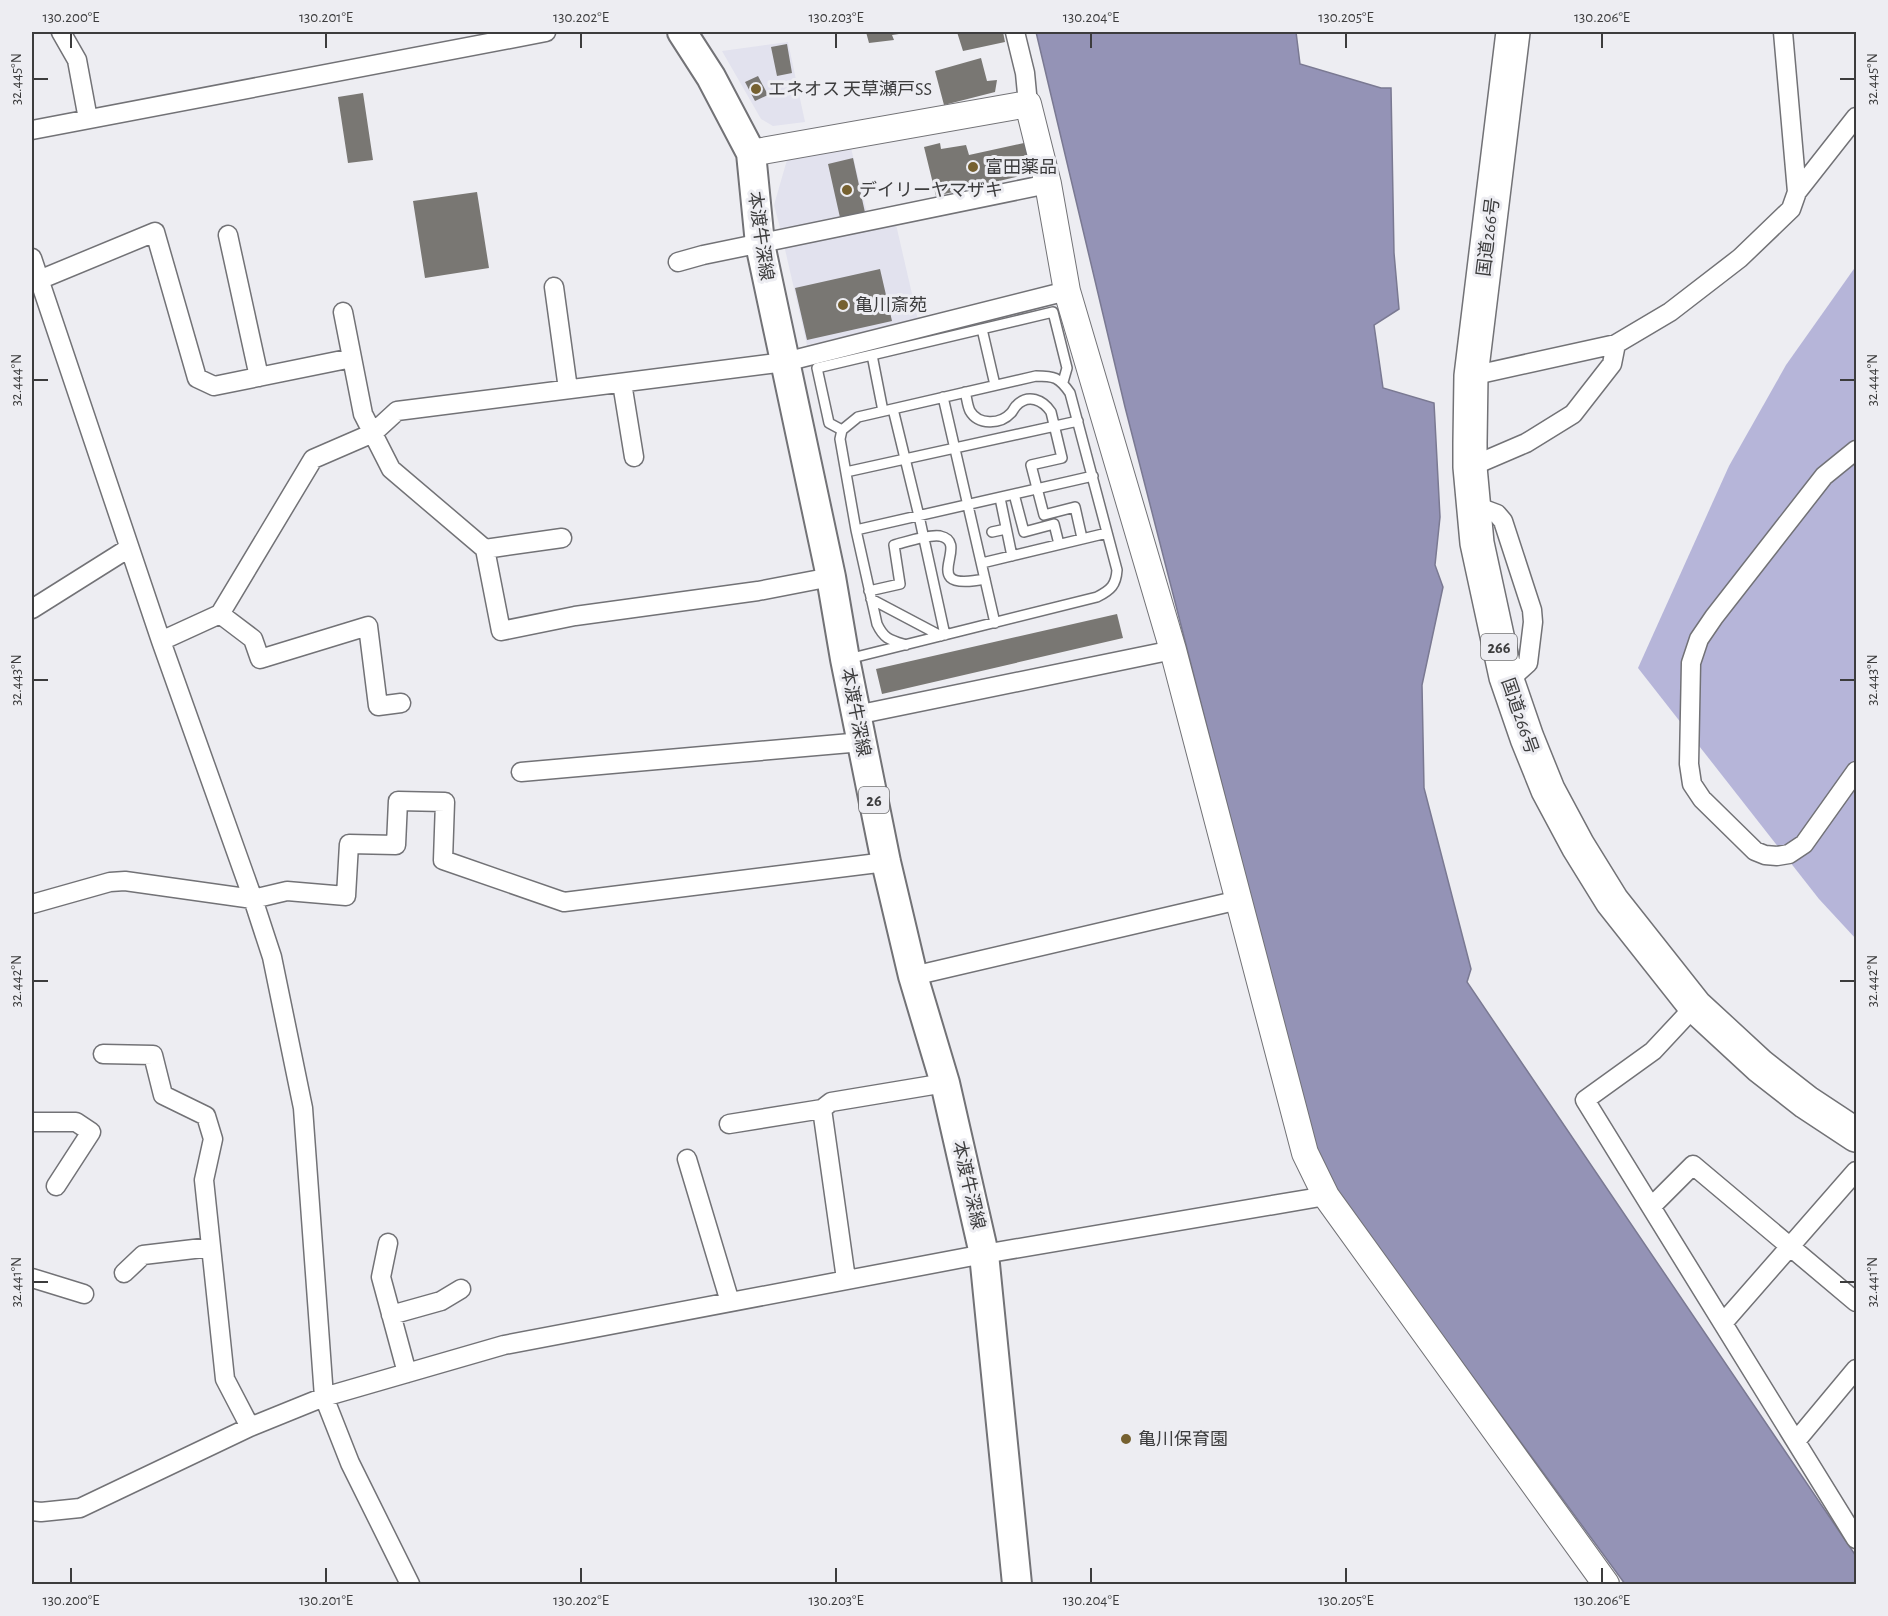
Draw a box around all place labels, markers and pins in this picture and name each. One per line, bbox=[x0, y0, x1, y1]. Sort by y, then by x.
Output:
place label: エネオス 天草瀬戸SS bbox=[768, 80, 932, 99]
marker: エネオス 天草瀬戸SS bbox=[749, 82, 763, 96]
place label: 富田薬品 bbox=[985, 158, 1057, 177]
marker: 富田薬品 bbox=[966, 160, 980, 174]
place label: デイリーヤマザキ bbox=[859, 180, 1003, 200]
marker: デイリーヤマザキ bbox=[840, 183, 854, 197]
place label: 亀川斎苑 bbox=[855, 295, 927, 315]
marker: 亀川斎苑 bbox=[836, 298, 850, 312]
place label: 亀川保育園 bbox=[1138, 1429, 1228, 1449]
marker: 亀川保育園 bbox=[1119, 1432, 1133, 1446]

